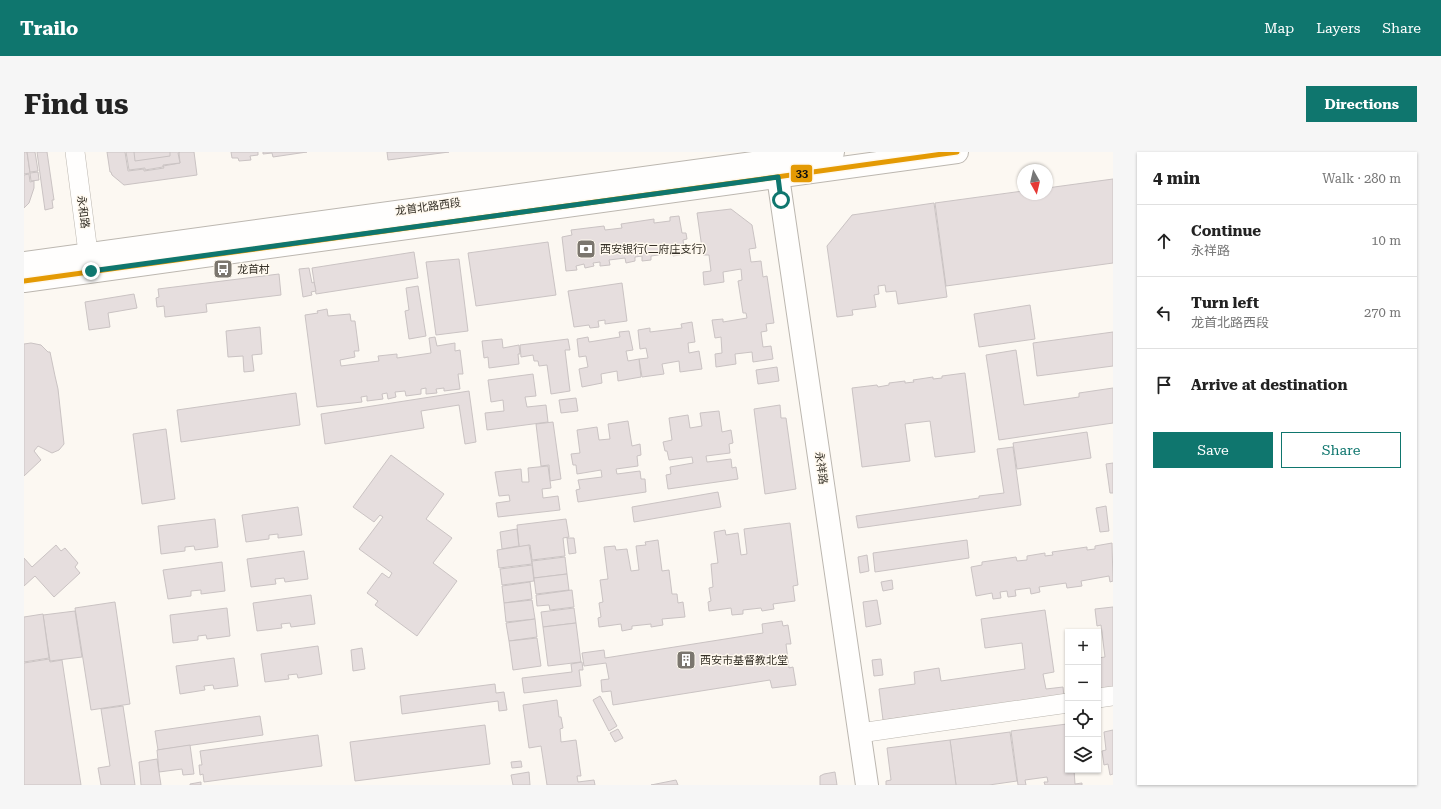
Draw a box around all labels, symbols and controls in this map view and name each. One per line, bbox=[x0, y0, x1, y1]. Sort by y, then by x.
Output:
text: Trailo bbox=[20, 17, 78, 40]
text: Map bbox=[1264, 20, 1294, 36]
text: Layers bbox=[1316, 20, 1360, 36]
text: Share bbox=[1382, 20, 1421, 36]
button: Directions bbox=[1306, 86, 1417, 122]
text: Find us bbox=[24, 88, 128, 121]
line badge: 33 bbox=[790, 164, 813, 183]
north arrow bbox=[1017, 164, 1053, 200]
text: 33 bbox=[796, 167, 808, 180]
text: 4 min bbox=[1153, 168, 1200, 188]
text: Walk · 280 m bbox=[1322, 171, 1401, 186]
route start bbox=[772, 191, 790, 209]
street label: 永和路 bbox=[75, 195, 91, 229]
street label: 龙首北路西段 bbox=[394, 196, 462, 218]
text: Continue bbox=[1191, 222, 1261, 240]
icon: ahead bbox=[1153, 230, 1175, 252]
text: 10 m bbox=[1371, 233, 1401, 248]
bank icon: 西安银行(二府庄支行) bbox=[575, 238, 597, 260]
place label: 西安银行(二府庄支行) bbox=[600, 243, 707, 256]
text: 永祥路 bbox=[1191, 243, 1230, 258]
bus stop icon: 龙首村 bbox=[212, 258, 234, 280]
route end bbox=[82, 262, 100, 280]
place label: 龙首村 bbox=[237, 263, 270, 276]
text: Turn left bbox=[1191, 294, 1259, 312]
icon: left bbox=[1153, 302, 1175, 324]
text: 270 m bbox=[1364, 305, 1401, 320]
text: 龙首北路西段 bbox=[1191, 315, 1269, 330]
icon: arrive bbox=[1153, 374, 1175, 396]
text: Arrive at destination bbox=[1191, 376, 1347, 394]
button: Save bbox=[1153, 432, 1273, 468]
button: Share bbox=[1281, 432, 1401, 468]
street label: 永祥路 bbox=[812, 451, 830, 485]
map controls bbox=[1065, 629, 1101, 773]
button: + bbox=[1065, 629, 1101, 665]
building icon: 西安市基督教北堂 bbox=[675, 649, 697, 671]
place label: 西安市基督教北堂 bbox=[700, 654, 788, 667]
button: − bbox=[1065, 665, 1101, 701]
button: locate bbox=[1065, 701, 1101, 737]
button: layers bbox=[1065, 737, 1101, 773]

